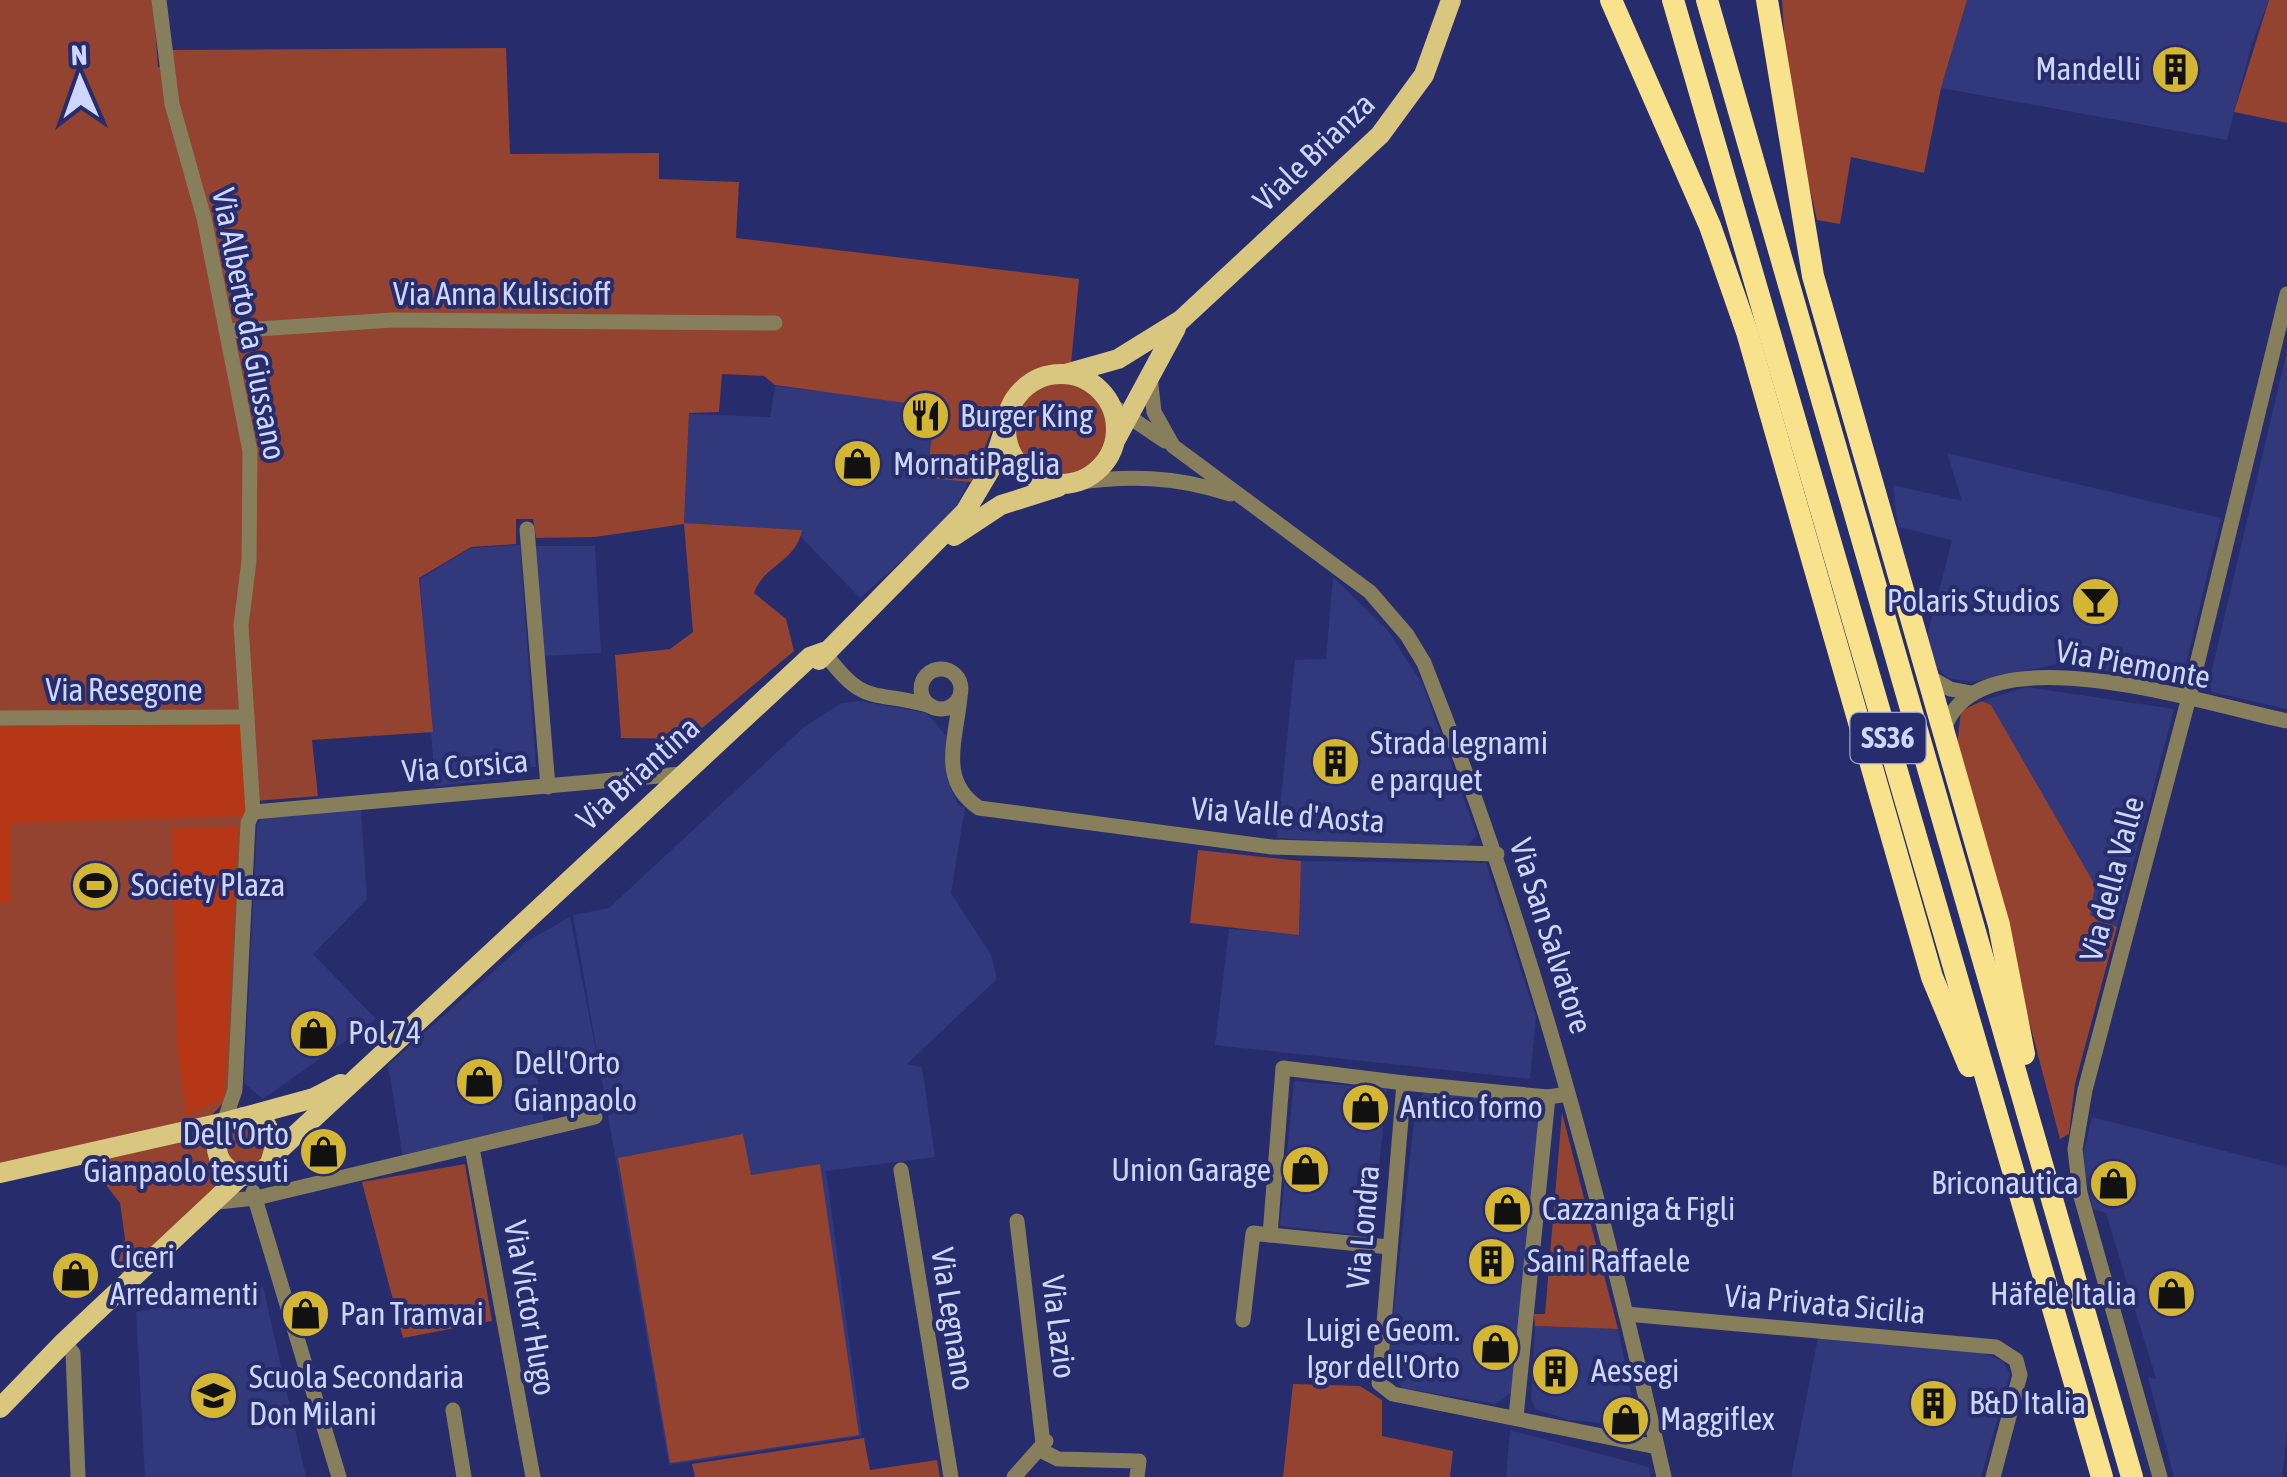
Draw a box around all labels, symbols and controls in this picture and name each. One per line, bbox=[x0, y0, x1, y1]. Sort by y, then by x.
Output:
north arrow bbox=[30, 30, 130, 130]
text: N bbox=[70, 39, 88, 71]
building icon: Mandelli bbox=[2150, 43, 2202, 95]
place label: Mandelli bbox=[2035, 50, 2141, 87]
street label: Viale Brianza bbox=[1245, 85, 1382, 218]
street label: Via Alberto da Giussano bbox=[205, 185, 294, 463]
street label: Via Anna Kuliscioff bbox=[393, 275, 611, 312]
restaurant icon: Burger King bbox=[899, 390, 951, 442]
place label: Burger King bbox=[960, 397, 1093, 434]
shop icon: MornatiPaglia bbox=[832, 438, 884, 490]
place label: MornatiPaglia bbox=[893, 445, 1060, 482]
bar icon: Polaris Studios bbox=[2069, 575, 2121, 627]
place label: Polaris Studios bbox=[1887, 582, 2060, 619]
street label: Via Piemonte bbox=[2053, 632, 2213, 695]
street label: Via Resegone bbox=[46, 671, 202, 708]
street label: Via Briantina bbox=[569, 708, 706, 837]
road number: SS36 bbox=[1850, 713, 1926, 763]
place label: Strada legnami e parquet bbox=[1370, 724, 1548, 798]
building icon: Strada legnami e parquet bbox=[1309, 735, 1361, 787]
street label: Via Corsica bbox=[400, 742, 530, 789]
street label: Via Valle d'Aosta bbox=[1190, 789, 1386, 840]
street label: Via della Valle bbox=[2072, 792, 2151, 965]
street label: Via San Salvatore bbox=[1503, 834, 1600, 1038]
sports icon: Society Plaza bbox=[70, 859, 122, 911]
place label: Society Plaza bbox=[131, 866, 285, 903]
shop icon: Pol 74 bbox=[287, 1007, 339, 1059]
place label: Pol 74 bbox=[348, 1014, 421, 1051]
place label: Dell'Orto Gianpaolo bbox=[514, 1044, 637, 1118]
shop icon: Dell'Orto Gianpaolo bbox=[453, 1055, 505, 1107]
shop icon: Antico forno bbox=[1339, 1081, 1391, 1133]
place label: Antico forno bbox=[1400, 1088, 1543, 1125]
place label: Dell'Orto Gianpaolo tessuti bbox=[84, 1115, 289, 1189]
shop icon: Dell'Orto Gianpaolo tessuti bbox=[298, 1126, 350, 1178]
shop icon: Union Garage bbox=[1280, 1144, 1332, 1196]
place label: Union Garage bbox=[1111, 1151, 1271, 1188]
shop icon: Briconautica bbox=[2088, 1157, 2140, 1209]
street label: Via Londra bbox=[1339, 1164, 1386, 1290]
place label: Briconautica bbox=[1931, 1164, 2079, 1201]
shop icon: Cazzaniga & Figli bbox=[1481, 1183, 1533, 1235]
place label: Cazzaniga & Figli bbox=[1542, 1190, 1735, 1227]
street label: Via Victor Hugo bbox=[497, 1217, 564, 1398]
building icon: Saini Raffaele bbox=[1466, 1235, 1518, 1287]
place label: Ciceri Arredamenti bbox=[110, 1238, 259, 1312]
place label: Saini Raffaele bbox=[1527, 1242, 1690, 1279]
street label: Via Legnano bbox=[924, 1245, 983, 1393]
shop icon: Ciceri Arredamenti bbox=[49, 1249, 101, 1301]
shop icon: Häfele Italia bbox=[2146, 1268, 2198, 1320]
street label: Via Lazio bbox=[1035, 1273, 1084, 1381]
place label: Häfele Italia bbox=[1990, 1275, 2137, 1312]
street label: Via Privata Sicilia bbox=[1723, 1276, 1927, 1331]
shop icon: Pan Tramvai bbox=[279, 1288, 331, 1340]
place label: Pan Tramvai bbox=[340, 1295, 484, 1332]
place label: Luigi e Geom. Igor dell'Orto bbox=[1305, 1311, 1460, 1385]
shop icon: Luigi e Geom. Igor dell'Orto bbox=[1469, 1322, 1521, 1374]
building icon: Aessegi bbox=[1530, 1345, 1582, 1397]
place label: Aessegi bbox=[1591, 1352, 1679, 1389]
place label: Scuola Secondaria Don Milani bbox=[249, 1358, 464, 1432]
school or university icon: Scuola Secondaria Don Milani bbox=[188, 1369, 240, 1421]
building icon: B&D Italia bbox=[1908, 1377, 1960, 1429]
place label: B&D Italia bbox=[1969, 1384, 2086, 1421]
shop icon: Maggiflex bbox=[1599, 1393, 1651, 1445]
place label: Maggiflex bbox=[1660, 1400, 1775, 1437]

